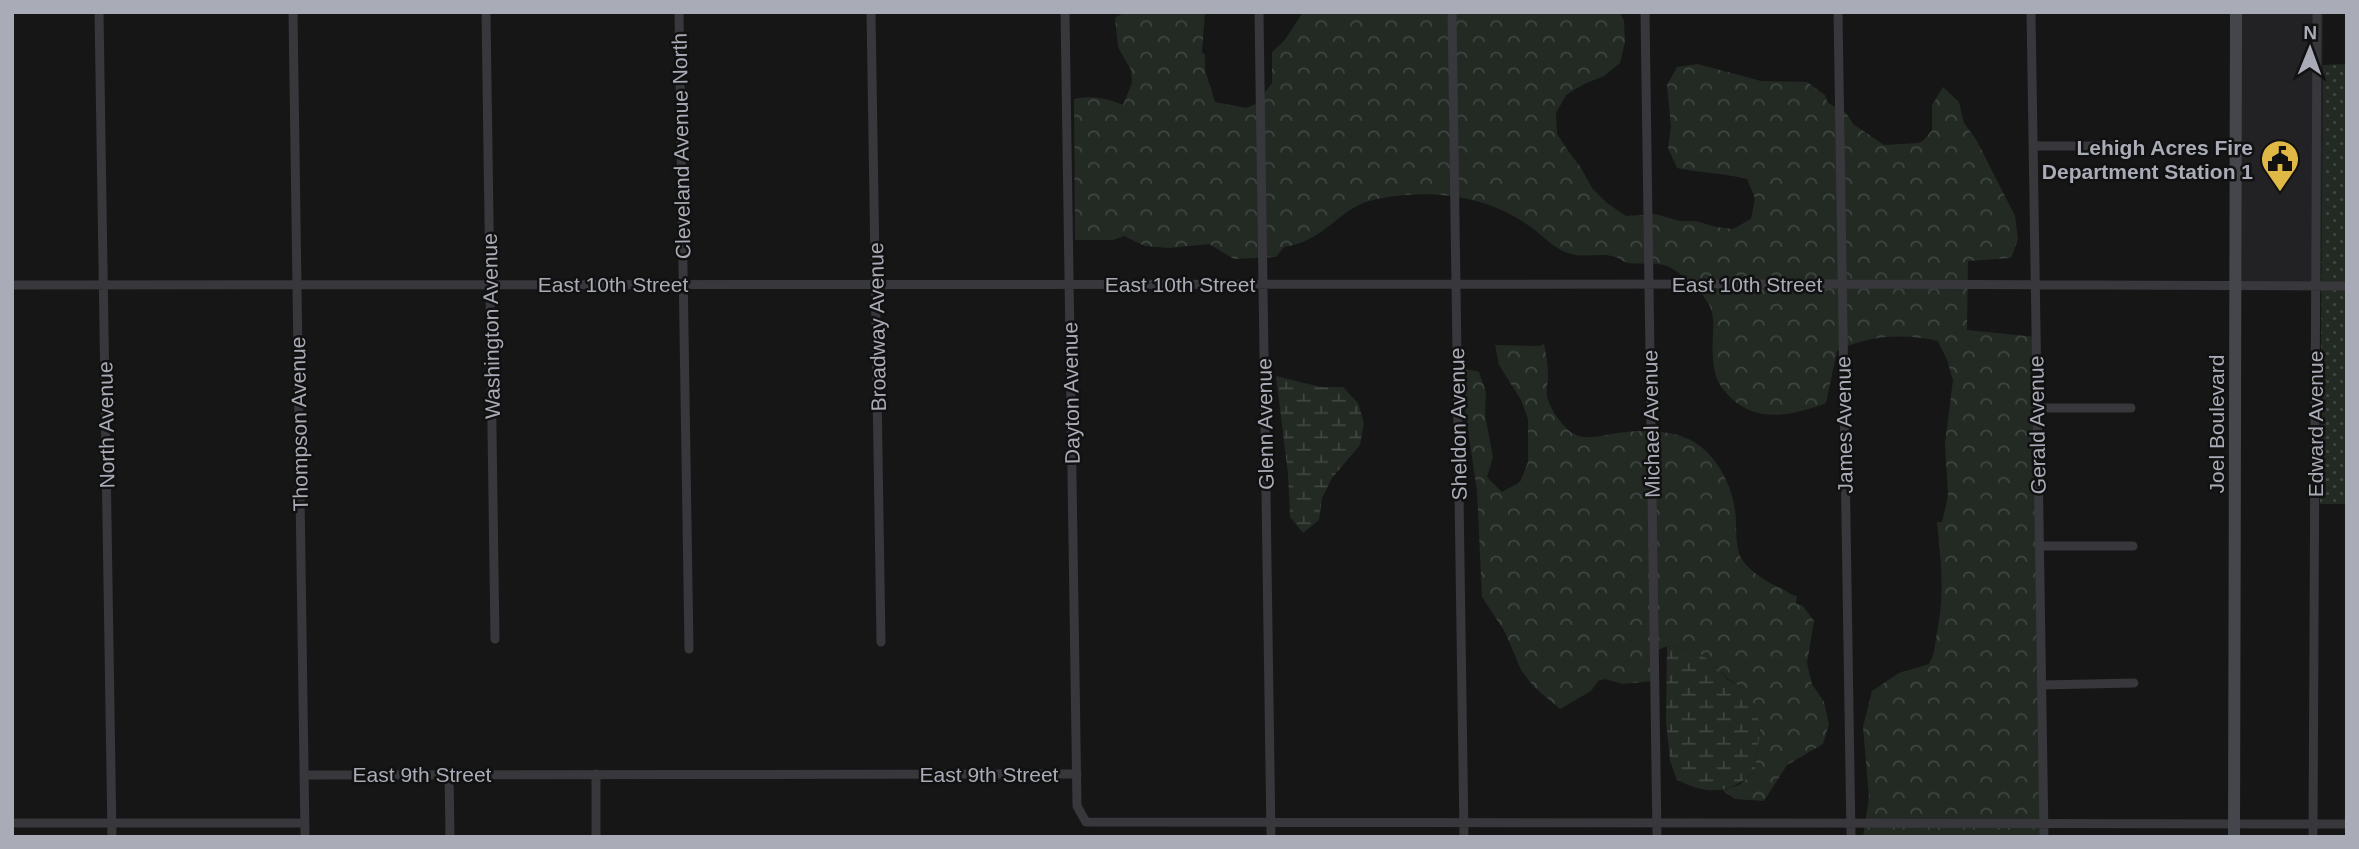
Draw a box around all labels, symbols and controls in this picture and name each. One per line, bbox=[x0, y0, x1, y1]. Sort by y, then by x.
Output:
north arrow bbox=[2275, 14, 2345, 84]
text: N bbox=[2303, 22, 2317, 43]
street label: Cleveland Avenue North bbox=[668, 33, 694, 259]
place label: Lehigh Acres Fire Department Station 1 bbox=[2042, 136, 2253, 183]
public building icon: Lehigh Acres Fire Department Station 1 bbox=[2259, 138, 2301, 193]
street label: Washington Avenue bbox=[478, 233, 504, 419]
street label: Broadway Avenue bbox=[864, 242, 890, 412]
street label: East 10th Street bbox=[538, 273, 688, 296]
street label: East 10th Street bbox=[1105, 273, 1255, 296]
street label: East 10th Street bbox=[1672, 273, 1822, 296]
street label: Dayton Avenue bbox=[1058, 322, 1084, 464]
street label: Thompson Avenue bbox=[286, 336, 312, 512]
street label: Sheldon Avenue bbox=[1445, 348, 1471, 500]
street label: Michael Avenue bbox=[1638, 350, 1664, 498]
street label: Edward Avenue bbox=[2304, 351, 2327, 497]
street label: Joel Boulevard bbox=[2205, 355, 2228, 493]
street label: James Avenue bbox=[1831, 356, 1857, 494]
street label: Gerald Avenue bbox=[2024, 356, 2050, 494]
street label: Glenn Avenue bbox=[1252, 358, 1278, 490]
street label: North Avenue bbox=[93, 361, 119, 489]
street label: East 9th Street bbox=[353, 763, 492, 786]
street label: East 9th Street bbox=[920, 763, 1059, 786]

